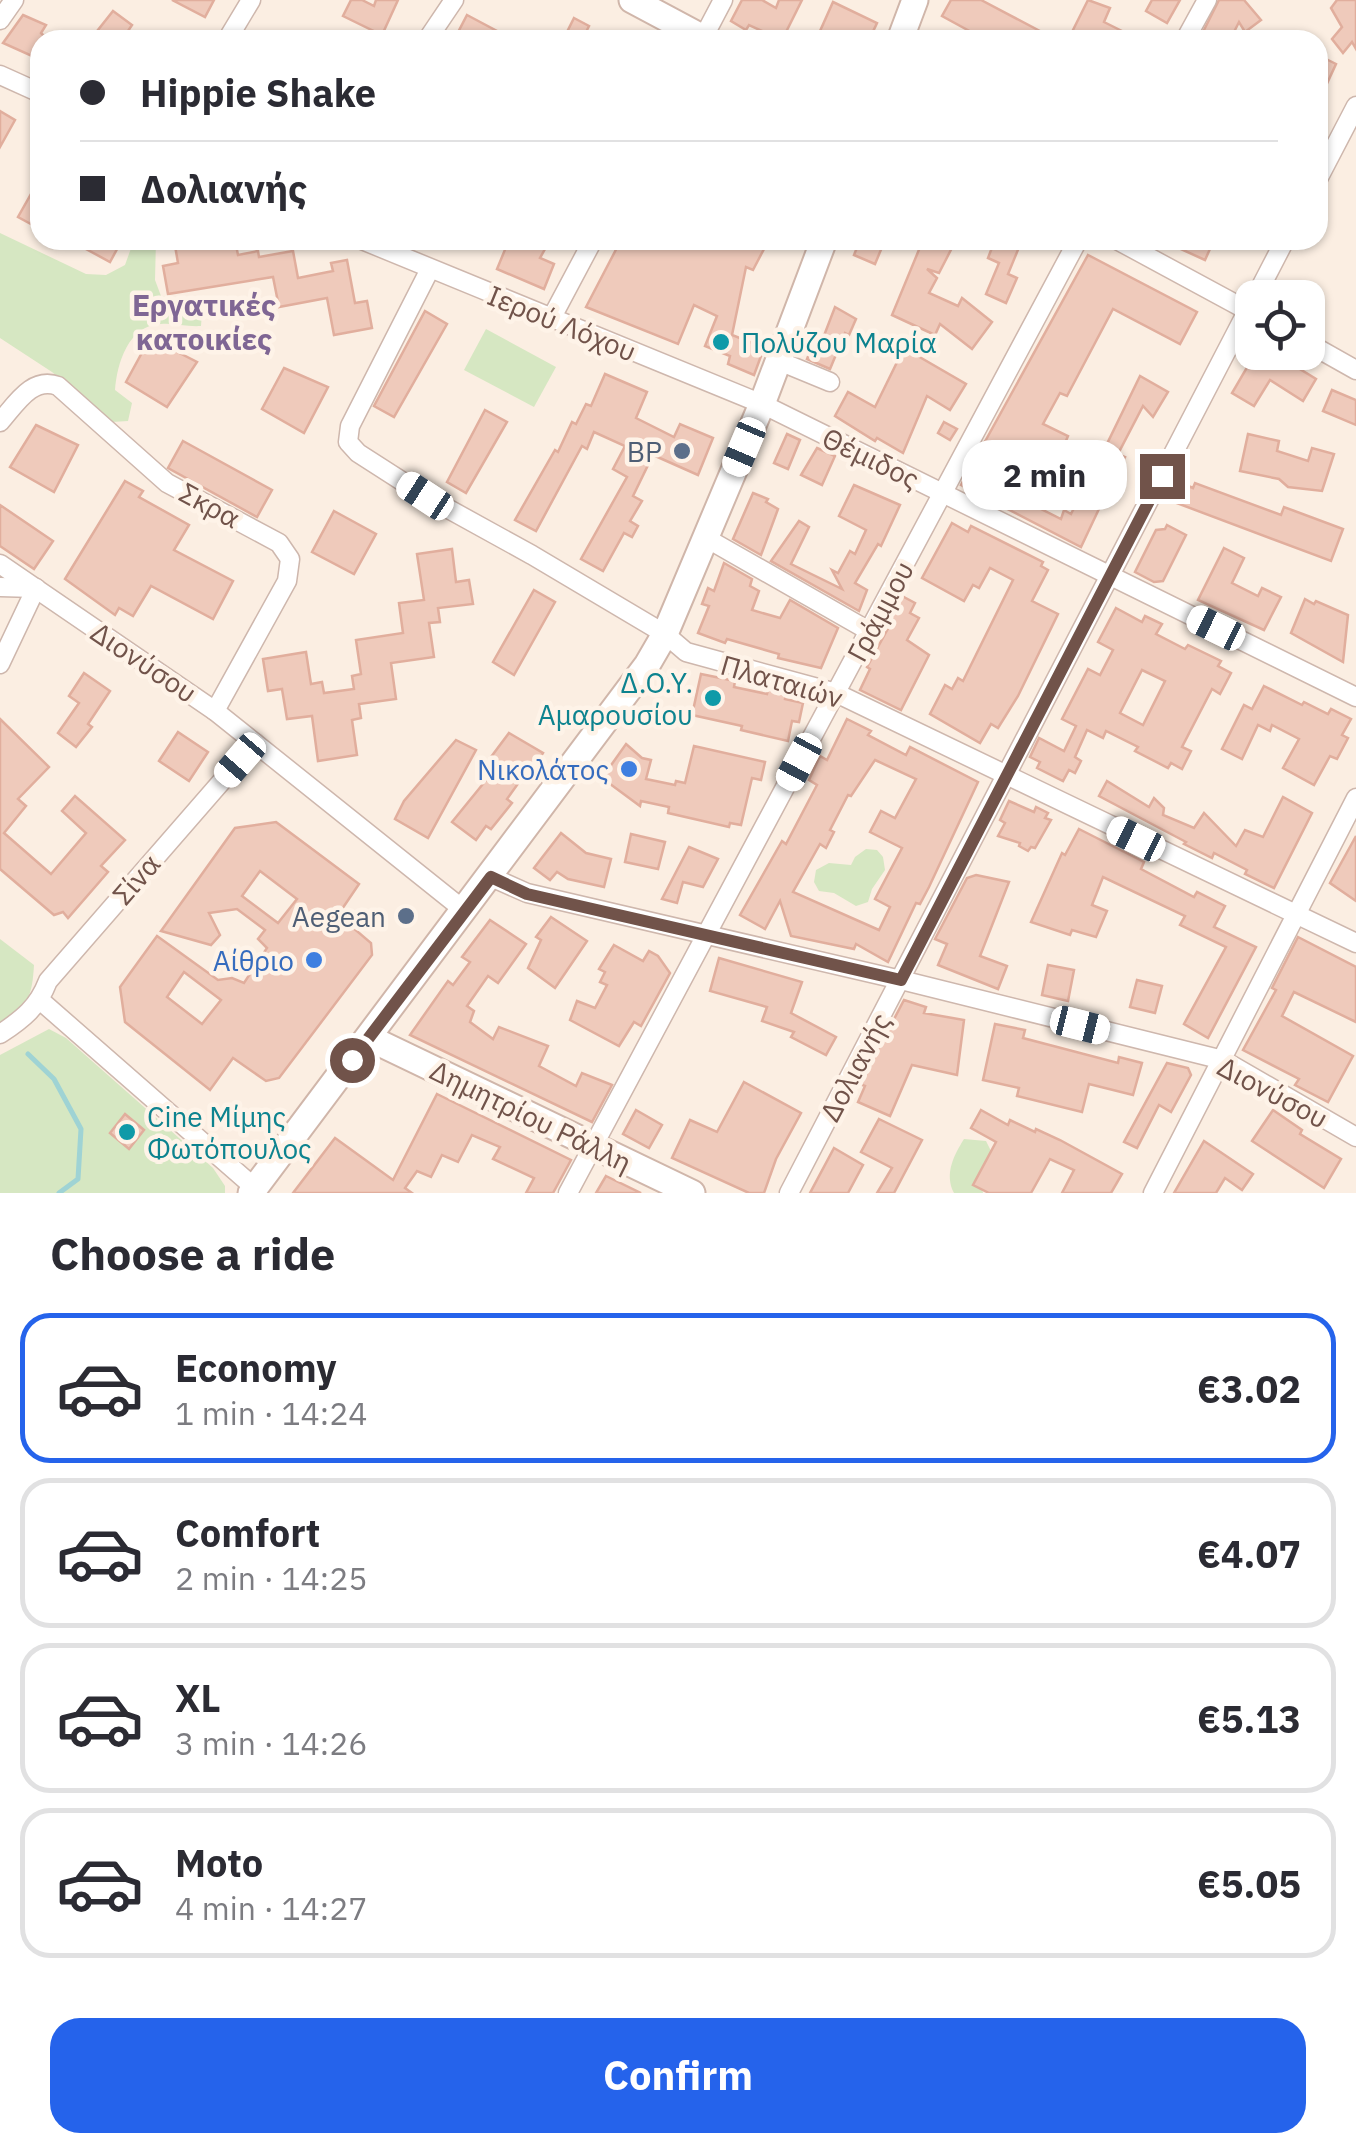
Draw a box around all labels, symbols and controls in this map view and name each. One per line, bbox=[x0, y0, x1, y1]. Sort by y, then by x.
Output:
text: Hippie Shake bbox=[140, 68, 376, 117]
text: Δολιανής bbox=[140, 164, 307, 213]
street label: Ιερού Λόχου bbox=[482, 276, 642, 370]
map controls bbox=[1235, 280, 1325, 370]
button: locate bbox=[1235, 280, 1325, 370]
district label: Εργατικές κατοικίες bbox=[132, 285, 276, 358]
place label: Πολύζου Μαρία bbox=[741, 324, 937, 361]
marker: Πολύζου Μαρία bbox=[710, 331, 732, 353]
car bbox=[718, 414, 770, 480]
street label: Θέμιδος bbox=[816, 419, 926, 497]
place label: BP bbox=[627, 433, 662, 470]
marker: BP bbox=[671, 440, 693, 462]
callout: 2 min bbox=[962, 441, 1127, 511]
text: 2 min bbox=[1003, 454, 1086, 496]
route end bbox=[1140, 454, 1185, 499]
car bbox=[392, 467, 458, 525]
street label: Σκρα bbox=[173, 474, 247, 536]
street label: Γράμμου bbox=[838, 554, 922, 668]
car bbox=[1182, 601, 1250, 655]
street label: Διονύσου bbox=[84, 613, 204, 711]
street label: Πλαταιών bbox=[717, 646, 847, 716]
place label: Δ.Ο.Υ. Αμαρουσίου bbox=[538, 664, 693, 733]
marker: Δ.Ο.Υ. Αμαρουσίου bbox=[702, 687, 724, 709]
car bbox=[209, 728, 271, 792]
car bbox=[772, 728, 826, 796]
place label: Νικολάτος bbox=[477, 751, 609, 788]
marker: Νικολάτος bbox=[618, 758, 640, 780]
car bbox=[1102, 812, 1170, 866]
street label: Σίνα bbox=[104, 846, 168, 912]
place label: Aegean bbox=[292, 898, 386, 935]
marker: Aegean bbox=[395, 905, 417, 927]
place label: Αίθριο bbox=[213, 942, 294, 979]
marker: Αίθριο bbox=[303, 949, 325, 971]
car bbox=[1047, 1003, 1113, 1047]
street label: Δολιανής bbox=[811, 1006, 899, 1128]
route start bbox=[330, 1038, 375, 1083]
street label: Διονύσου bbox=[1211, 1047, 1335, 1137]
street label: Δημητρίου Ράλλη bbox=[424, 1051, 638, 1181]
place label: Cine Μίμης Φωτόπουλος bbox=[147, 1098, 312, 1167]
marker: Cine Μίμης Φωτόπουλος bbox=[116, 1121, 138, 1143]
text: Choose a ride bbox=[50, 1224, 335, 1282]
icon: car bbox=[55, 1343, 145, 1433]
text: Economy bbox=[175, 1343, 337, 1392]
text: €3.02 bbox=[1197, 1364, 1301, 1413]
text: 1 min · 14:24 bbox=[175, 1392, 368, 1434]
icon: car bbox=[55, 1508, 145, 1598]
text: Comfort bbox=[175, 1508, 320, 1557]
text: €4.07 bbox=[1197, 1529, 1301, 1578]
text: 2 min · 14:25 bbox=[175, 1557, 368, 1599]
icon: car bbox=[55, 1673, 145, 1763]
text: XL bbox=[175, 1673, 221, 1722]
text: €5.13 bbox=[1197, 1694, 1301, 1743]
text: 3 min · 14:26 bbox=[175, 1722, 368, 1764]
icon: car bbox=[55, 1838, 145, 1928]
text: Moto bbox=[175, 1838, 263, 1887]
text: €5.05 bbox=[1197, 1859, 1301, 1908]
text: 4 min · 14:27 bbox=[175, 1887, 368, 1929]
button: Confirm bbox=[50, 2018, 1306, 2133]

